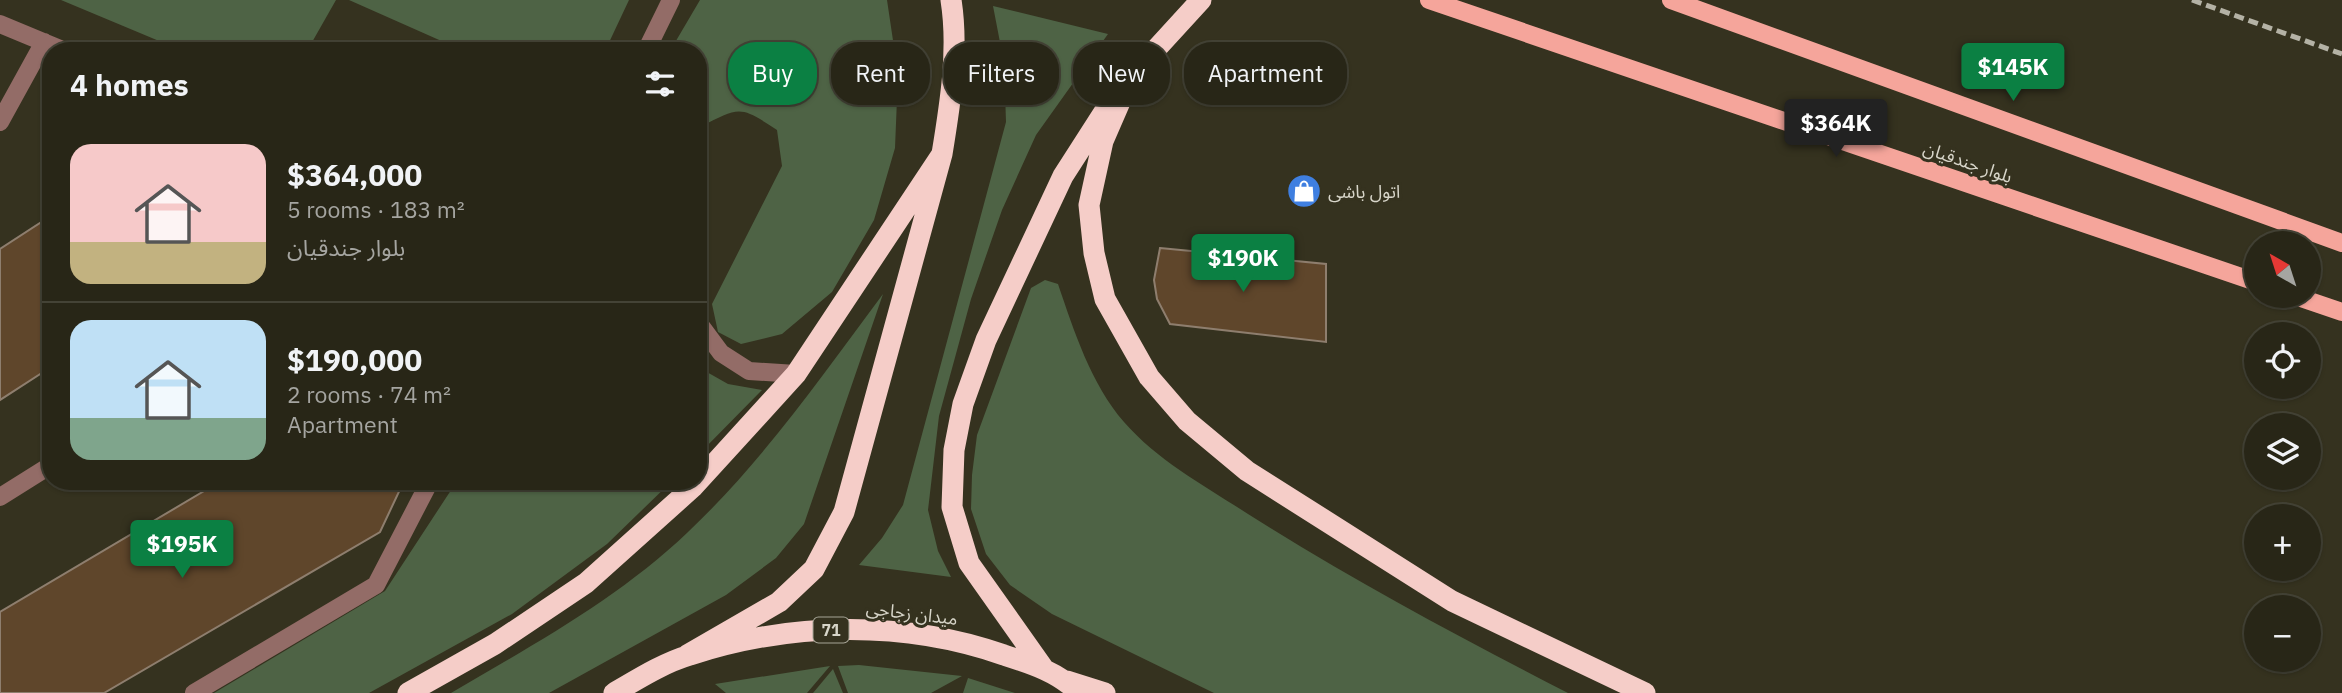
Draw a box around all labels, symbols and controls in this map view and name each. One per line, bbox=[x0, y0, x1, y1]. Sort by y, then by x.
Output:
chip: Buy bbox=[728, 42, 817, 105]
chip: Rent bbox=[831, 42, 930, 105]
chip: Filters bbox=[944, 42, 1059, 105]
chip: New bbox=[1073, 42, 1170, 105]
chip: Apartment bbox=[1184, 42, 1347, 105]
pin: $145K bbox=[1964, 43, 2062, 103]
text: $145K bbox=[1977, 51, 2049, 81]
text: 4 homes bbox=[70, 65, 189, 104]
icon: filters bbox=[641, 65, 679, 103]
pin: $364K bbox=[1787, 100, 1885, 159]
text: $364K bbox=[1800, 107, 1872, 137]
street label: بلوار جندقیان bbox=[1920, 136, 2016, 188]
text: $364,000 bbox=[287, 155, 422, 194]
icon: home bbox=[126, 172, 210, 256]
shop icon: اتول باشی bbox=[1285, 172, 1323, 210]
place label: اتول باشی bbox=[1328, 180, 1400, 203]
text: 5 rooms · 183 m² bbox=[287, 194, 465, 224]
north arrow bbox=[2244, 231, 2320, 308]
map controls bbox=[2244, 231, 2321, 672]
text: بلوار جندقیان bbox=[287, 232, 405, 262]
pin: $190K bbox=[1194, 234, 1292, 294]
text: $190K bbox=[1207, 242, 1279, 272]
button: locate bbox=[2244, 322, 2321, 399]
text: $190,000 bbox=[287, 340, 422, 379]
icon: home bbox=[126, 348, 210, 432]
text: 2 rooms · 74 m² bbox=[287, 379, 451, 409]
text: Apartment bbox=[287, 409, 398, 439]
button: layers bbox=[2244, 413, 2321, 490]
button: + bbox=[2244, 504, 2321, 581]
pin: $195K bbox=[133, 520, 231, 580]
text: $195K bbox=[146, 528, 218, 558]
button: − bbox=[2244, 595, 2321, 672]
street label: میدان زجاجی bbox=[865, 596, 959, 630]
road number: 71 bbox=[814, 618, 848, 642]

